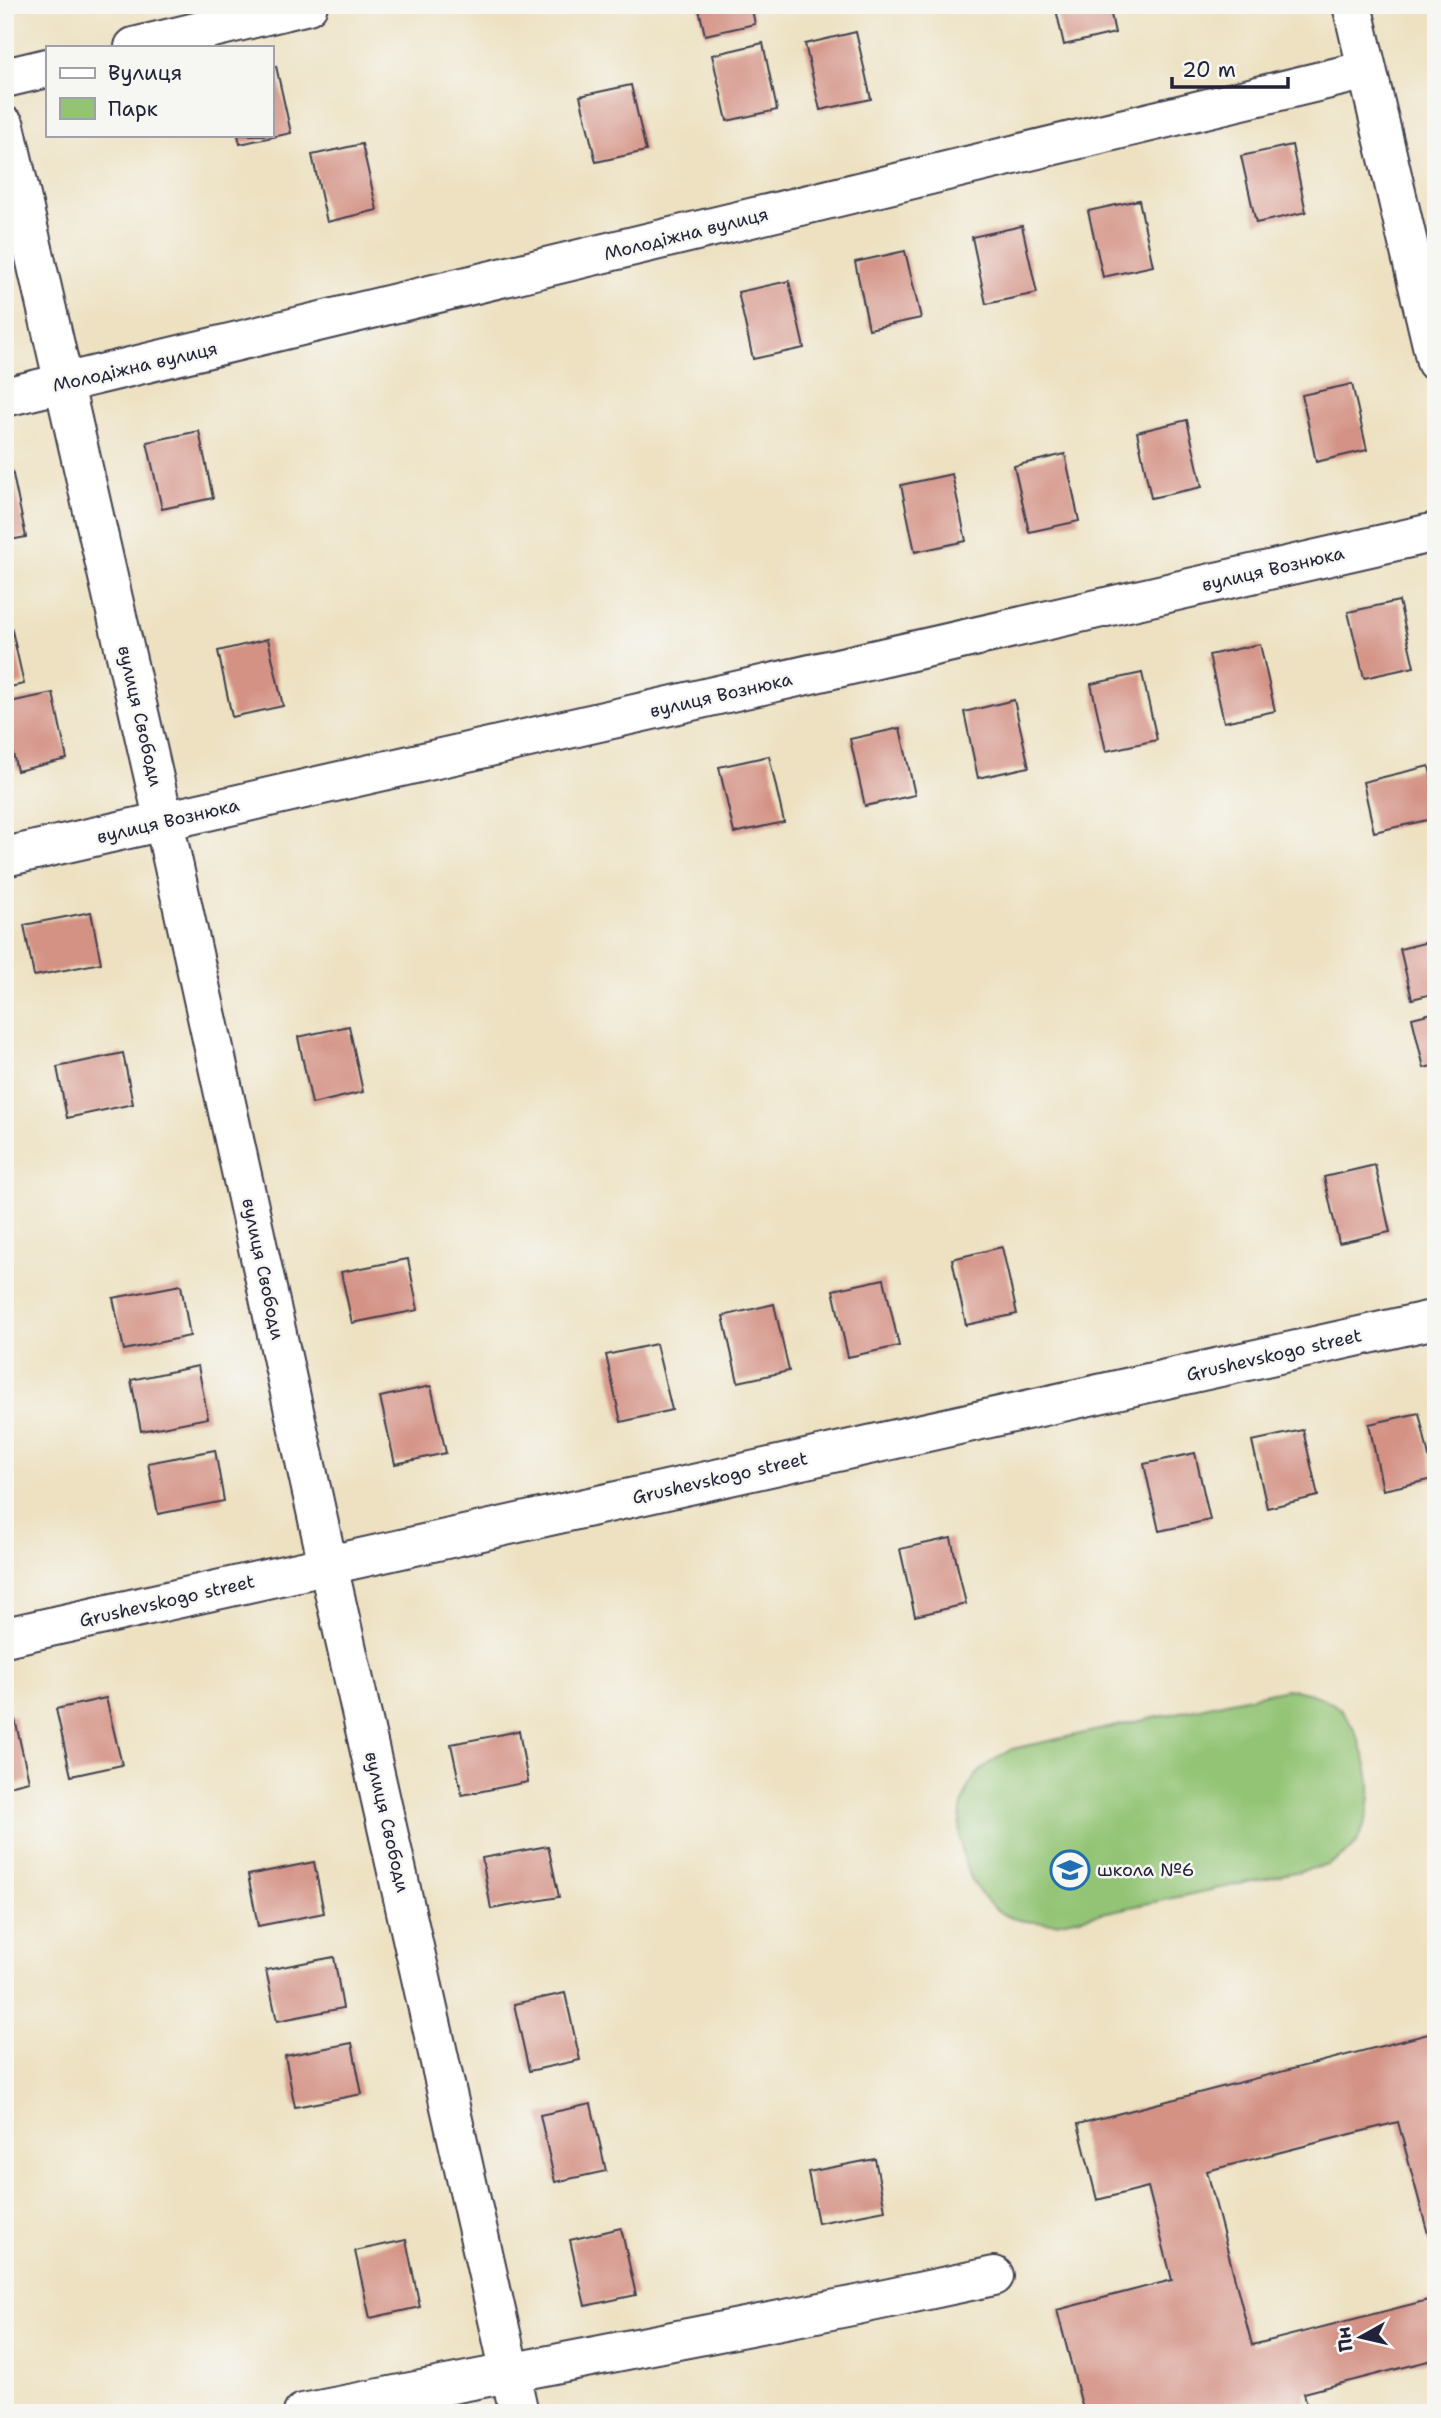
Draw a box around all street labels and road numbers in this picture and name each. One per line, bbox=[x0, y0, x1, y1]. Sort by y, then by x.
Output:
street label: Молодіжна вулиця bbox=[601, 202, 771, 266]
street label: Молодіжна вулиця bbox=[50, 336, 220, 398]
street label: вулиця Вознюка bbox=[1200, 541, 1346, 597]
street label: вулиця Свободи bbox=[112, 643, 168, 789]
street label: вулиця Вознюка bbox=[648, 667, 794, 723]
street label: вулиця Вознюка bbox=[95, 793, 241, 849]
street label: вулиця Свободи bbox=[236, 1196, 290, 1342]
street label: Grushevskogo street bbox=[1184, 1323, 1364, 1387]
street label: Grushevskogo street bbox=[630, 1446, 810, 1510]
street label: Grushevskogo street bbox=[77, 1569, 257, 1633]
street label: вулиця Свободи bbox=[359, 1749, 415, 1895]

